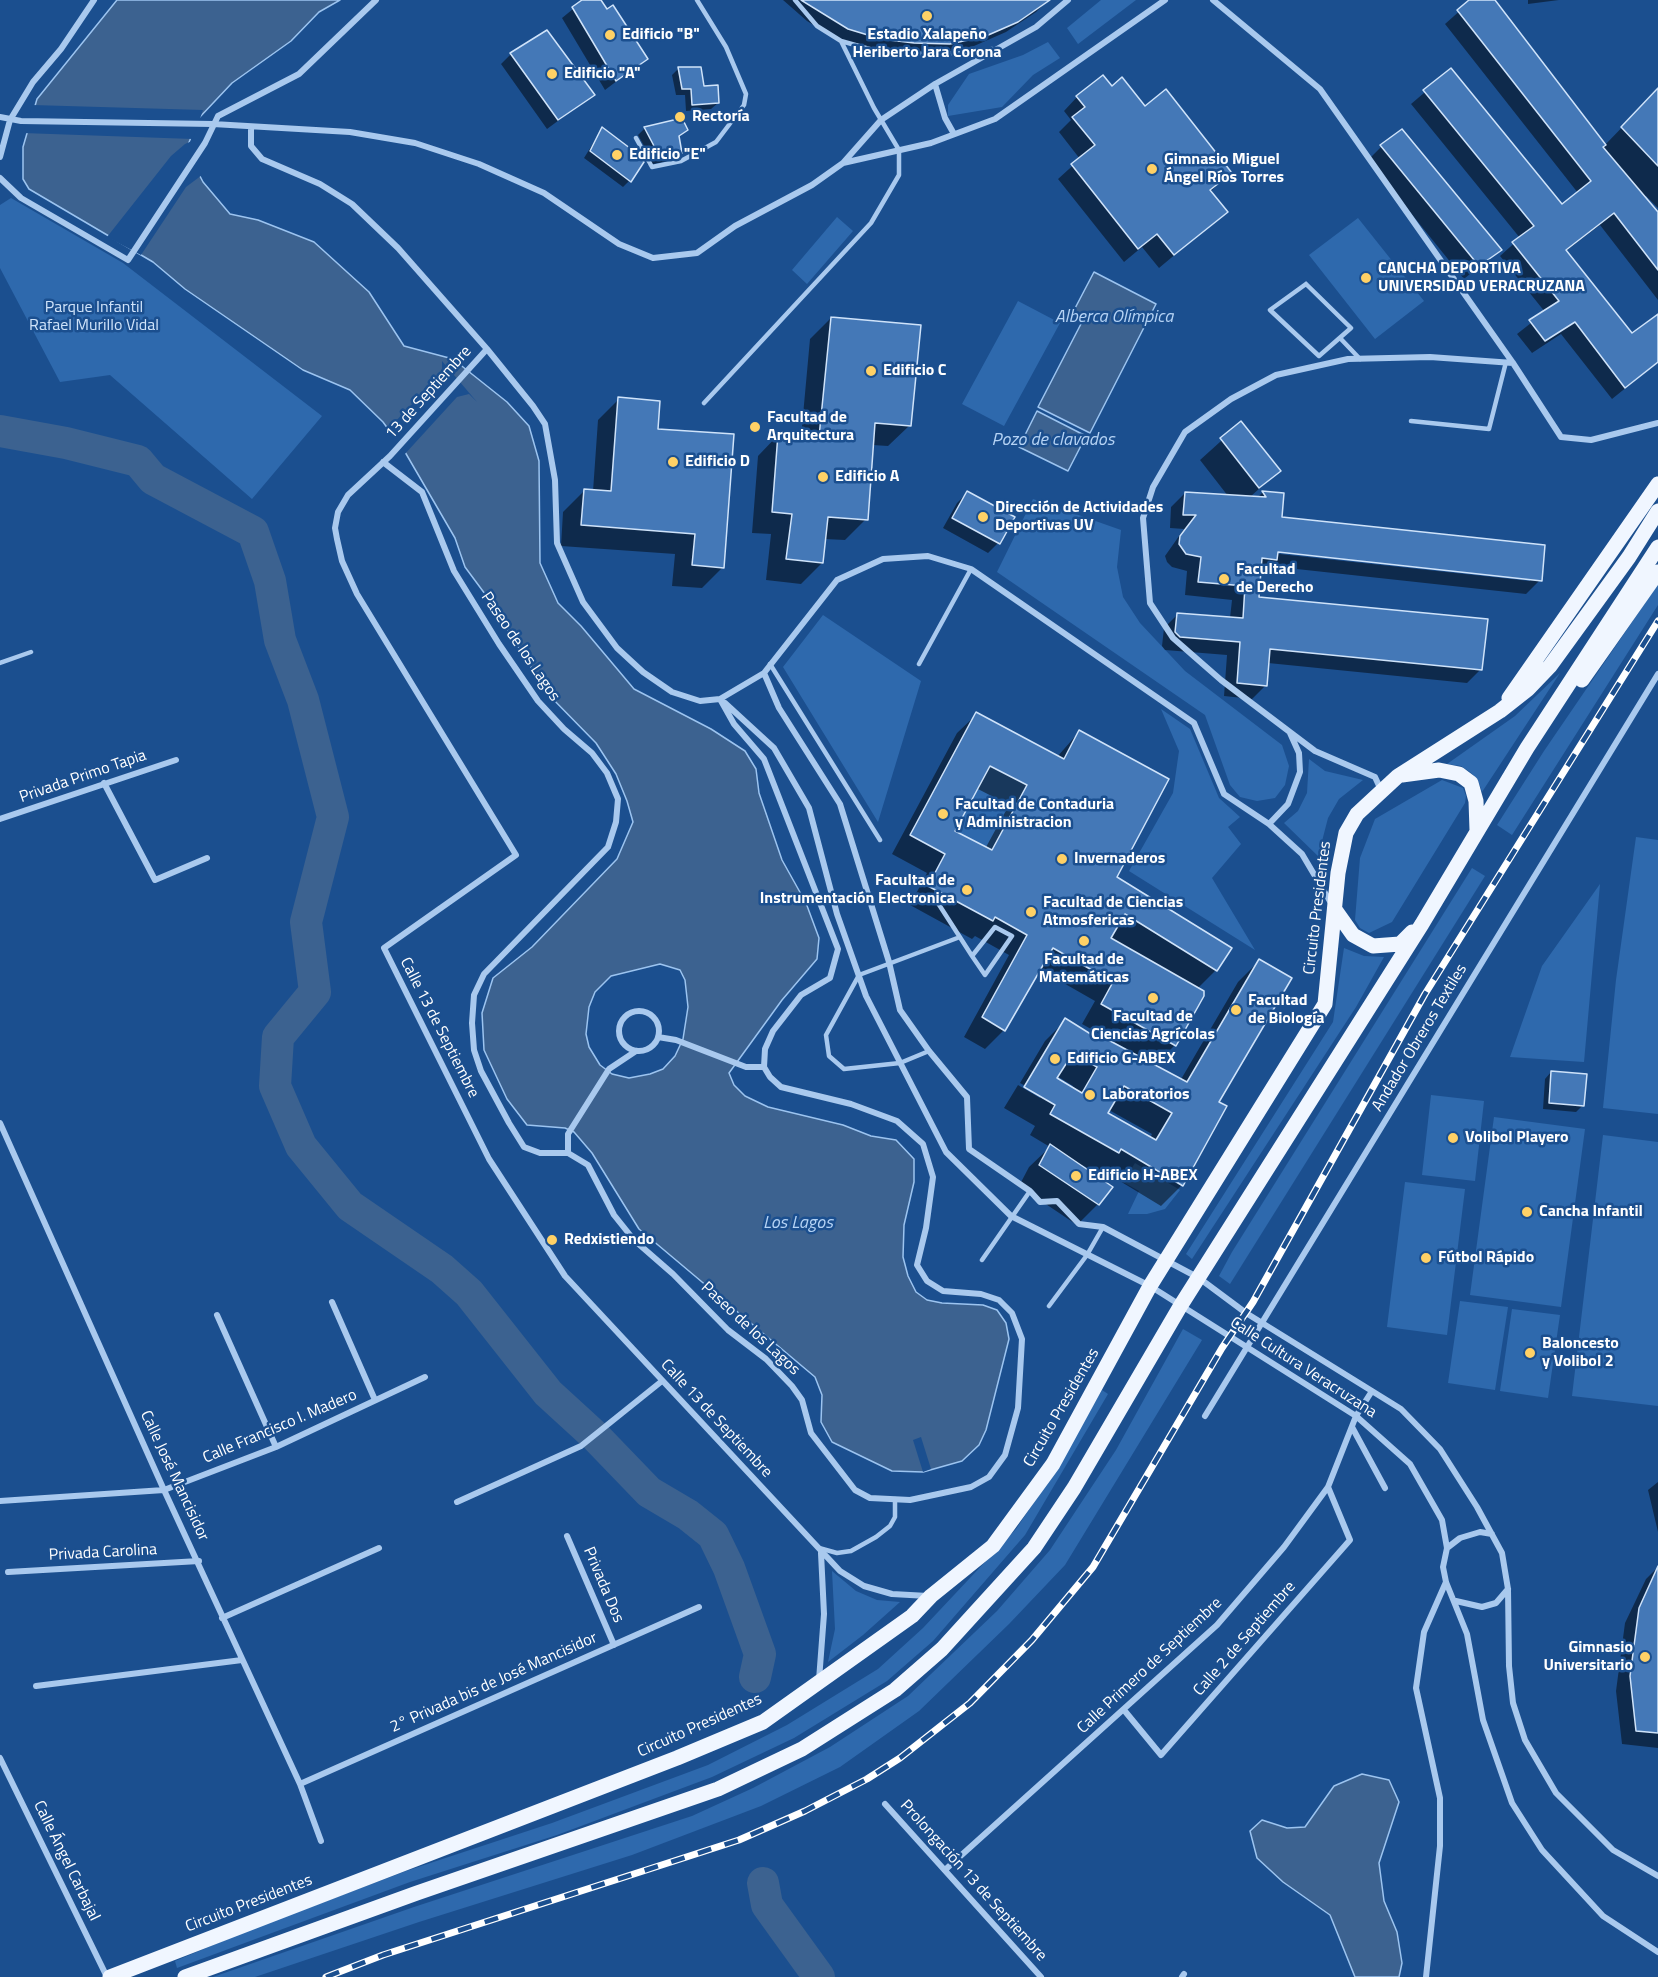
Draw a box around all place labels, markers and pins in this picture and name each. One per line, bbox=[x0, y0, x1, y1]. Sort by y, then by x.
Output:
marker: Estadio Xalapeño Heriberto Jara Corona bbox=[920, 9, 934, 23]
place label: Edificio "B" bbox=[622, 25, 700, 45]
place label: Estadio Xalapeño Heriberto Jara Corona bbox=[853, 25, 1001, 63]
marker: Edificio "B" bbox=[603, 28, 617, 42]
place label: Edificio "A" bbox=[564, 64, 641, 84]
marker: Edificio "A" bbox=[545, 67, 559, 81]
place label: Rectoría bbox=[692, 107, 750, 127]
marker: Rectoría bbox=[673, 110, 687, 124]
place label: Edificio "E" bbox=[629, 145, 706, 165]
marker: Edificio "E" bbox=[610, 148, 624, 162]
place label: Gimnasio Miguel Ángel Ríos Torres bbox=[1164, 150, 1284, 188]
marker: Gimnasio Miguel Ángel Ríos Torres bbox=[1145, 162, 1159, 176]
place label: CANCHA DEPORTIVA UNIVERSIDAD VERACRUZANA bbox=[1378, 259, 1585, 297]
marker: CANCHA DEPORTIVA UNIVERSIDAD VERACRUZANA bbox=[1359, 271, 1373, 285]
place label: Edificio C bbox=[883, 361, 947, 381]
marker: Edificio C bbox=[864, 364, 878, 378]
place label: Facultad de Arquitectura bbox=[767, 408, 854, 446]
marker: Facultad de Arquitectura bbox=[748, 420, 762, 434]
place label: Edificio D bbox=[685, 452, 750, 472]
marker: Edificio D bbox=[666, 455, 680, 469]
place label: Edificio A bbox=[835, 467, 899, 487]
marker: Edificio A bbox=[816, 470, 830, 484]
place label: Dirección de Actividades Deportivas UV bbox=[995, 498, 1163, 536]
marker: Dirección de Actividades Deportivas UV bbox=[976, 510, 990, 524]
place label: Facultad de Derecho bbox=[1236, 560, 1313, 598]
marker: Facultad de Derecho bbox=[1217, 572, 1231, 586]
place label: Facultad de Contaduria y Administracion bbox=[955, 795, 1114, 833]
marker: Facultad de Contaduria y Administracion bbox=[936, 807, 950, 821]
place label: Invernaderos bbox=[1074, 849, 1165, 869]
marker: Invernaderos bbox=[1055, 852, 1069, 866]
place label: Facultad de Instrumentación Electronica bbox=[760, 871, 955, 909]
marker: Facultad de Instrumentación Electronica bbox=[960, 883, 974, 897]
place label: Facultad de Ciencias Atmosfericas bbox=[1043, 893, 1183, 931]
marker: Facultad de Ciencias Atmosfericas bbox=[1024, 905, 1038, 919]
marker: Facultad de Matemáticas bbox=[1077, 934, 1091, 948]
place label: Facultad de Matemáticas bbox=[1039, 950, 1129, 988]
marker: Facultad de Ciencias Agrícolas bbox=[1146, 991, 1160, 1005]
place label: Facultad de Biología bbox=[1248, 991, 1325, 1029]
marker: Facultad de Biología bbox=[1229, 1003, 1243, 1017]
place label: Facultad de Ciencias Agrícolas bbox=[1091, 1007, 1215, 1045]
place label: Edificio G-ABEX bbox=[1067, 1049, 1175, 1069]
marker: Edificio G-ABEX bbox=[1048, 1052, 1062, 1066]
place label: Laboratorios bbox=[1102, 1085, 1190, 1105]
marker: Laboratorios bbox=[1083, 1088, 1097, 1102]
place label: Volibol Playero bbox=[1465, 1128, 1569, 1148]
marker: Volibol Playero bbox=[1446, 1131, 1460, 1145]
place label: Edificio H-ABEX bbox=[1088, 1166, 1198, 1186]
marker: Edificio H-ABEX bbox=[1069, 1169, 1083, 1183]
place label: Cancha Infantil bbox=[1539, 1202, 1643, 1222]
marker: Cancha Infantil bbox=[1520, 1205, 1534, 1219]
place label: Redxistiendo bbox=[564, 1230, 654, 1250]
marker: Redxistiendo bbox=[545, 1233, 559, 1247]
place label: Fútbol Rápido bbox=[1438, 1248, 1534, 1268]
marker: Fútbol Rápido bbox=[1419, 1251, 1433, 1265]
place label: Baloncesto y Volibol 2 bbox=[1542, 1334, 1619, 1372]
marker: Baloncesto y Volibol 2 bbox=[1523, 1346, 1537, 1360]
place label: Gimnasio Universitario bbox=[1543, 1638, 1633, 1676]
marker: Gimnasio Universitario bbox=[1638, 1650, 1652, 1664]

